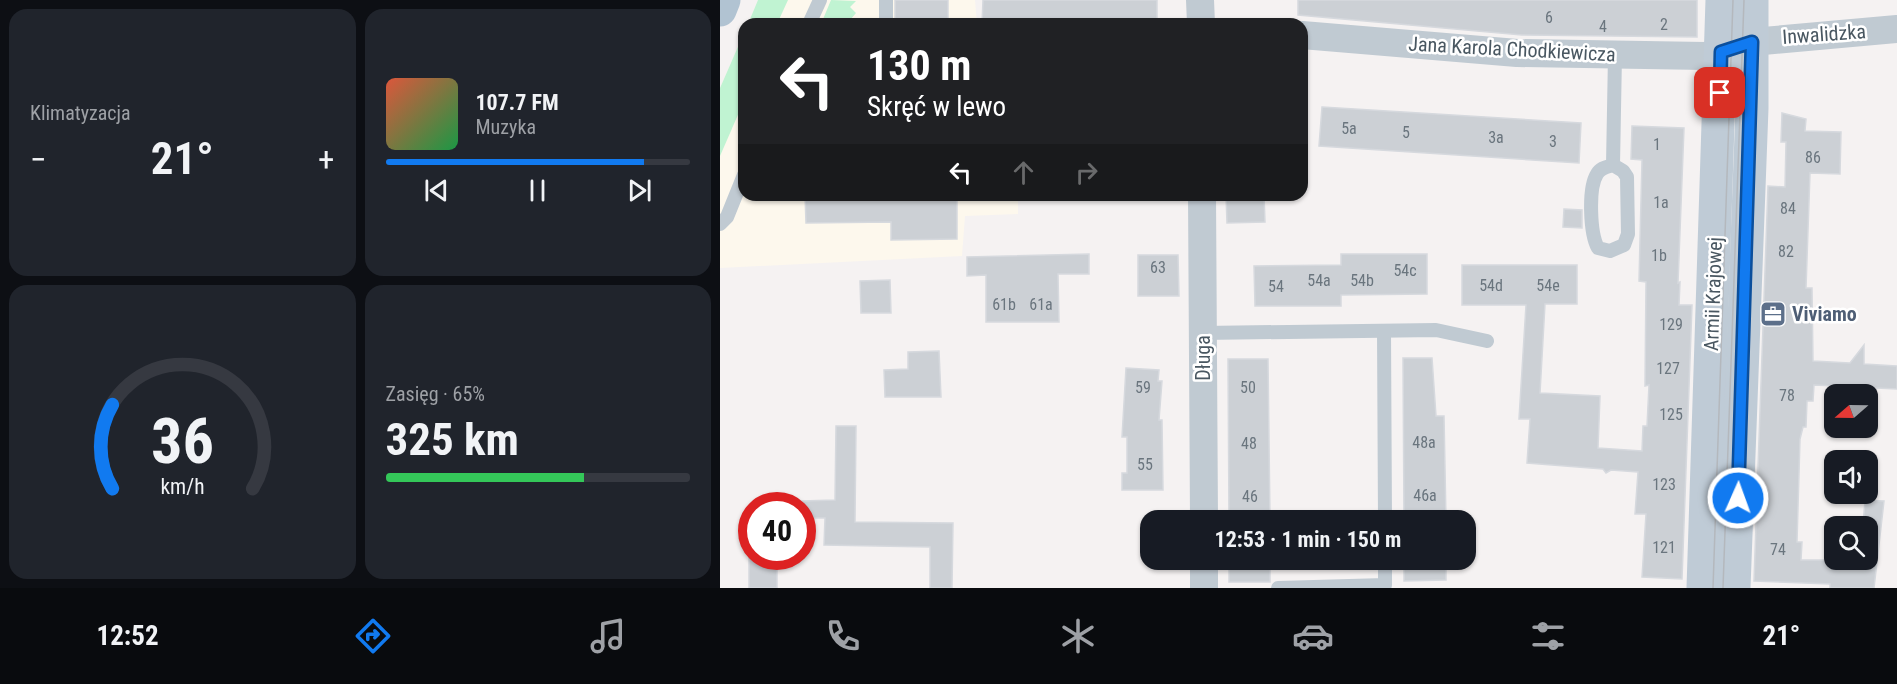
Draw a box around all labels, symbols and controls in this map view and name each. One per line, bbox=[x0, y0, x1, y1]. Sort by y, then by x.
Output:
house number: 6 bbox=[1545, 8, 1553, 27]
house number: 2 bbox=[1660, 15, 1668, 34]
house number: 4 bbox=[1599, 17, 1607, 36]
street label: Inwalidzka bbox=[1781, 19, 1867, 49]
street label: Jana Karola Chodkiewicza bbox=[1408, 32, 1616, 66]
text: 130 m bbox=[867, 41, 972, 90]
icon: left bbox=[768, 42, 846, 120]
pin bbox=[1694, 67, 1745, 118]
icon: arrive bbox=[1703, 76, 1736, 109]
text: 107.7 FM bbox=[476, 90, 559, 115]
text: Skręć w lewo bbox=[867, 91, 1006, 123]
text: Klimatyzacja bbox=[30, 101, 131, 125]
text: Muzyka bbox=[476, 115, 536, 139]
house number: 5a bbox=[1341, 119, 1357, 138]
house number: 5 bbox=[1402, 123, 1410, 142]
house number: 3a bbox=[1488, 128, 1504, 147]
text: 21° bbox=[151, 132, 214, 185]
house number: 3 bbox=[1549, 132, 1557, 151]
house number: 1 bbox=[1653, 135, 1661, 154]
text: − bbox=[30, 140, 47, 179]
text: + bbox=[318, 140, 334, 179]
house number: 86 bbox=[1805, 148, 1821, 167]
icon: left bbox=[944, 156, 977, 189]
icon: ahead bbox=[1007, 156, 1040, 189]
icon: right bbox=[1070, 156, 1103, 189]
icon: previous bbox=[420, 174, 453, 207]
icon: pause bbox=[521, 174, 554, 207]
icon: next bbox=[623, 174, 656, 207]
house number: 1a bbox=[1653, 193, 1669, 212]
house number: 84 bbox=[1780, 199, 1796, 218]
street label: Armii Krajowej bbox=[1699, 237, 1727, 351]
house number: 82 bbox=[1778, 242, 1794, 261]
house number: 1b bbox=[1651, 246, 1667, 265]
house number: 63 bbox=[1150, 258, 1166, 277]
house number: 54c bbox=[1393, 261, 1417, 280]
house number: 54a bbox=[1307, 271, 1331, 290]
house number: 54b bbox=[1350, 271, 1374, 290]
house number: 54d bbox=[1479, 276, 1503, 295]
house number: 54e bbox=[1536, 276, 1560, 295]
house number: 54 bbox=[1268, 277, 1284, 296]
house number: 61b bbox=[992, 295, 1016, 314]
house number: 61a bbox=[1029, 295, 1053, 314]
office icon: Viviamo bbox=[1758, 299, 1788, 329]
place label: Viviamo bbox=[1792, 302, 1857, 326]
house number: 129 bbox=[1659, 315, 1683, 334]
street label: Długa bbox=[1191, 335, 1215, 381]
house number: 127 bbox=[1656, 359, 1680, 378]
house number: 59 bbox=[1135, 378, 1151, 397]
house number: 50 bbox=[1240, 378, 1256, 397]
text: Zasięg · 65% bbox=[386, 382, 485, 406]
north arrow bbox=[1824, 384, 1878, 438]
map controls bbox=[1824, 384, 1878, 570]
house number: 78 bbox=[1779, 386, 1795, 405]
text: 36 bbox=[151, 405, 214, 478]
house number: 125 bbox=[1659, 405, 1683, 424]
text: 325 km bbox=[386, 413, 519, 466]
house number: 48a bbox=[1412, 433, 1436, 452]
house number: 48 bbox=[1241, 434, 1257, 453]
button: sound bbox=[1824, 450, 1878, 504]
house number: 55 bbox=[1137, 455, 1153, 474]
position arrow bbox=[1706, 466, 1770, 530]
text: km/h bbox=[160, 474, 204, 499]
house number: 123 bbox=[1652, 475, 1676, 494]
house number: 46a bbox=[1413, 486, 1437, 505]
house number: 46 bbox=[1242, 487, 1258, 506]
speed limit sign: 40 bbox=[738, 492, 816, 570]
button: search bbox=[1824, 516, 1878, 570]
text: 12:53 · 1 min · 150 m bbox=[1215, 527, 1401, 552]
house number: 121 bbox=[1652, 538, 1676, 557]
house number: 74 bbox=[1770, 540, 1786, 559]
icon: directions bbox=[352, 615, 394, 657]
icon: music bbox=[587, 615, 629, 657]
icon: phone bbox=[822, 615, 864, 657]
icon: climate bbox=[1057, 615, 1099, 657]
icon: car bbox=[1292, 615, 1334, 657]
icon: filters bbox=[1527, 615, 1569, 657]
text: 12:52 bbox=[97, 620, 159, 652]
text: 21° bbox=[1763, 620, 1800, 652]

